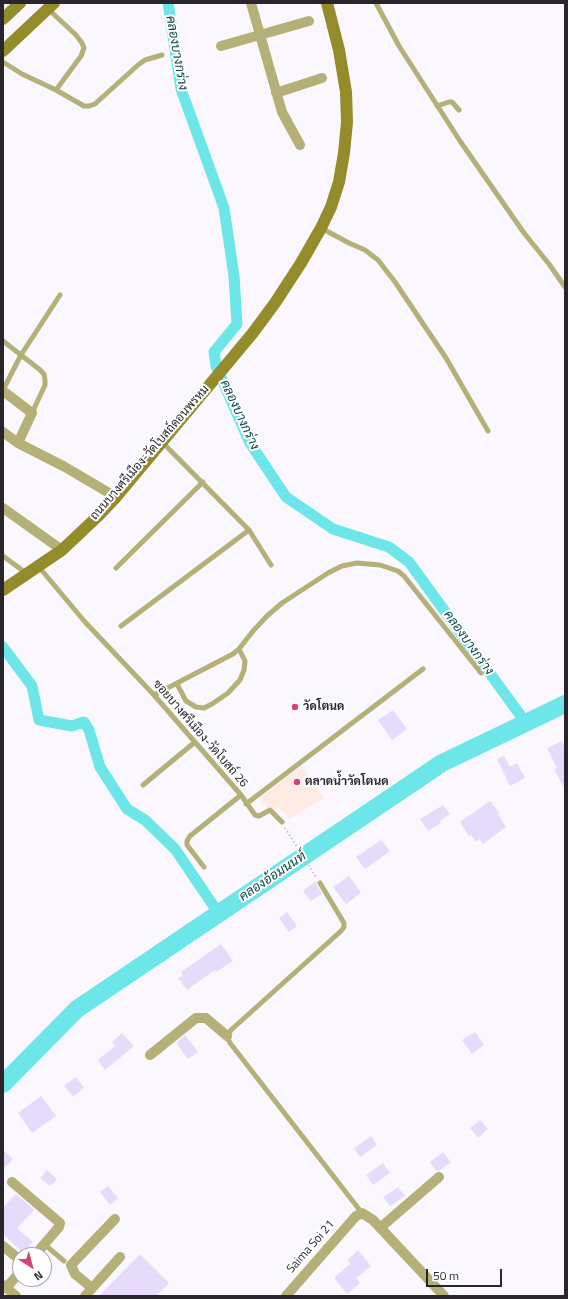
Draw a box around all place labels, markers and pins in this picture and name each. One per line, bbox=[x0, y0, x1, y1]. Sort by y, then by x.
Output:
place label: วัดโตนด bbox=[303, 700, 344, 714]
marker: วัดโตนด bbox=[290, 702, 300, 712]
place label: ตลาดน้ำวัดโตนด bbox=[305, 775, 389, 789]
marker: ตลาดน้ำวัดโตนด bbox=[292, 777, 302, 787]

